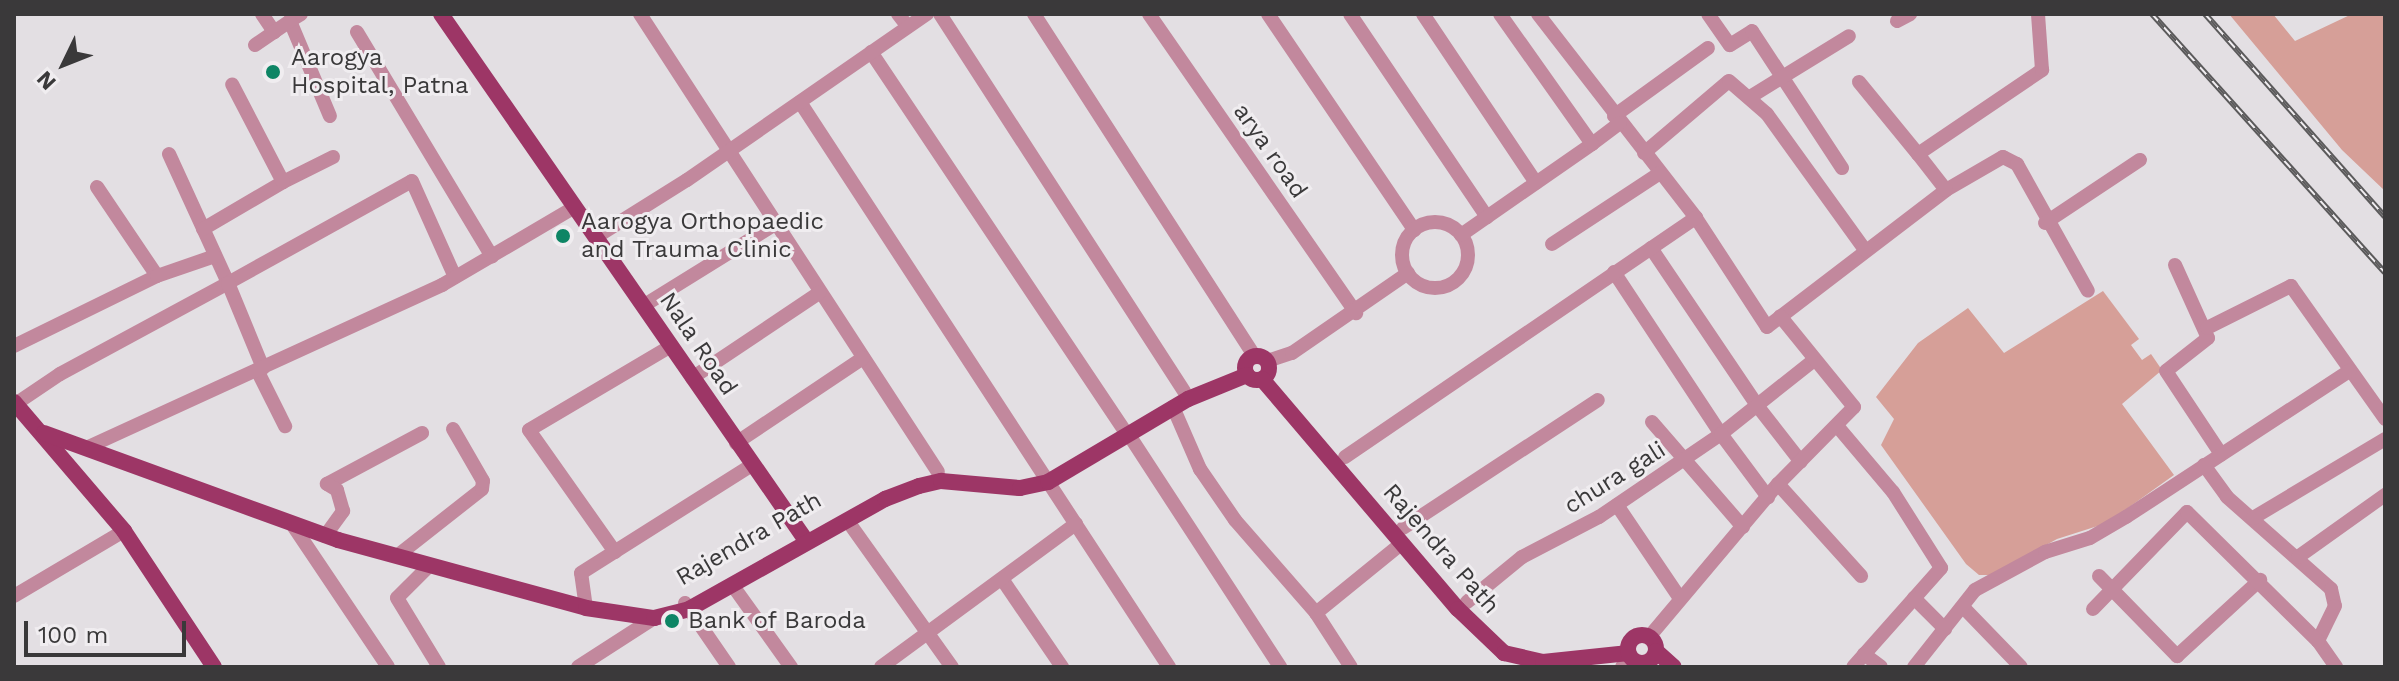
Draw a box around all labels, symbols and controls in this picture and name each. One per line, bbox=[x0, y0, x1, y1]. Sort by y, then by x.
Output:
north arrow bbox=[24, 24, 104, 104]
place label: Aarogya Hospital, Patna bbox=[291, 44, 469, 100]
marker: Aarogya Hospital, Patna bbox=[262, 61, 284, 83]
text: N bbox=[31, 66, 61, 95]
street label: arya road bbox=[1227, 98, 1313, 204]
place label: Aarogya Orthopaedic and Trauma Clinic bbox=[581, 208, 824, 264]
marker: Aarogya Orthopaedic and Trauma Clinic bbox=[552, 225, 574, 247]
street label: Nala Road bbox=[653, 287, 743, 401]
street label: chura gali bbox=[1559, 435, 1671, 521]
street label: Rajendra Path bbox=[1376, 478, 1506, 620]
street label: Rajendra Path bbox=[671, 486, 827, 592]
scale bar bbox=[28, 605, 190, 655]
place label: Bank of Baroda bbox=[688, 607, 867, 635]
marker: Bank of Baroda bbox=[663, 612, 681, 630]
text: 100 m bbox=[38, 621, 108, 649]

